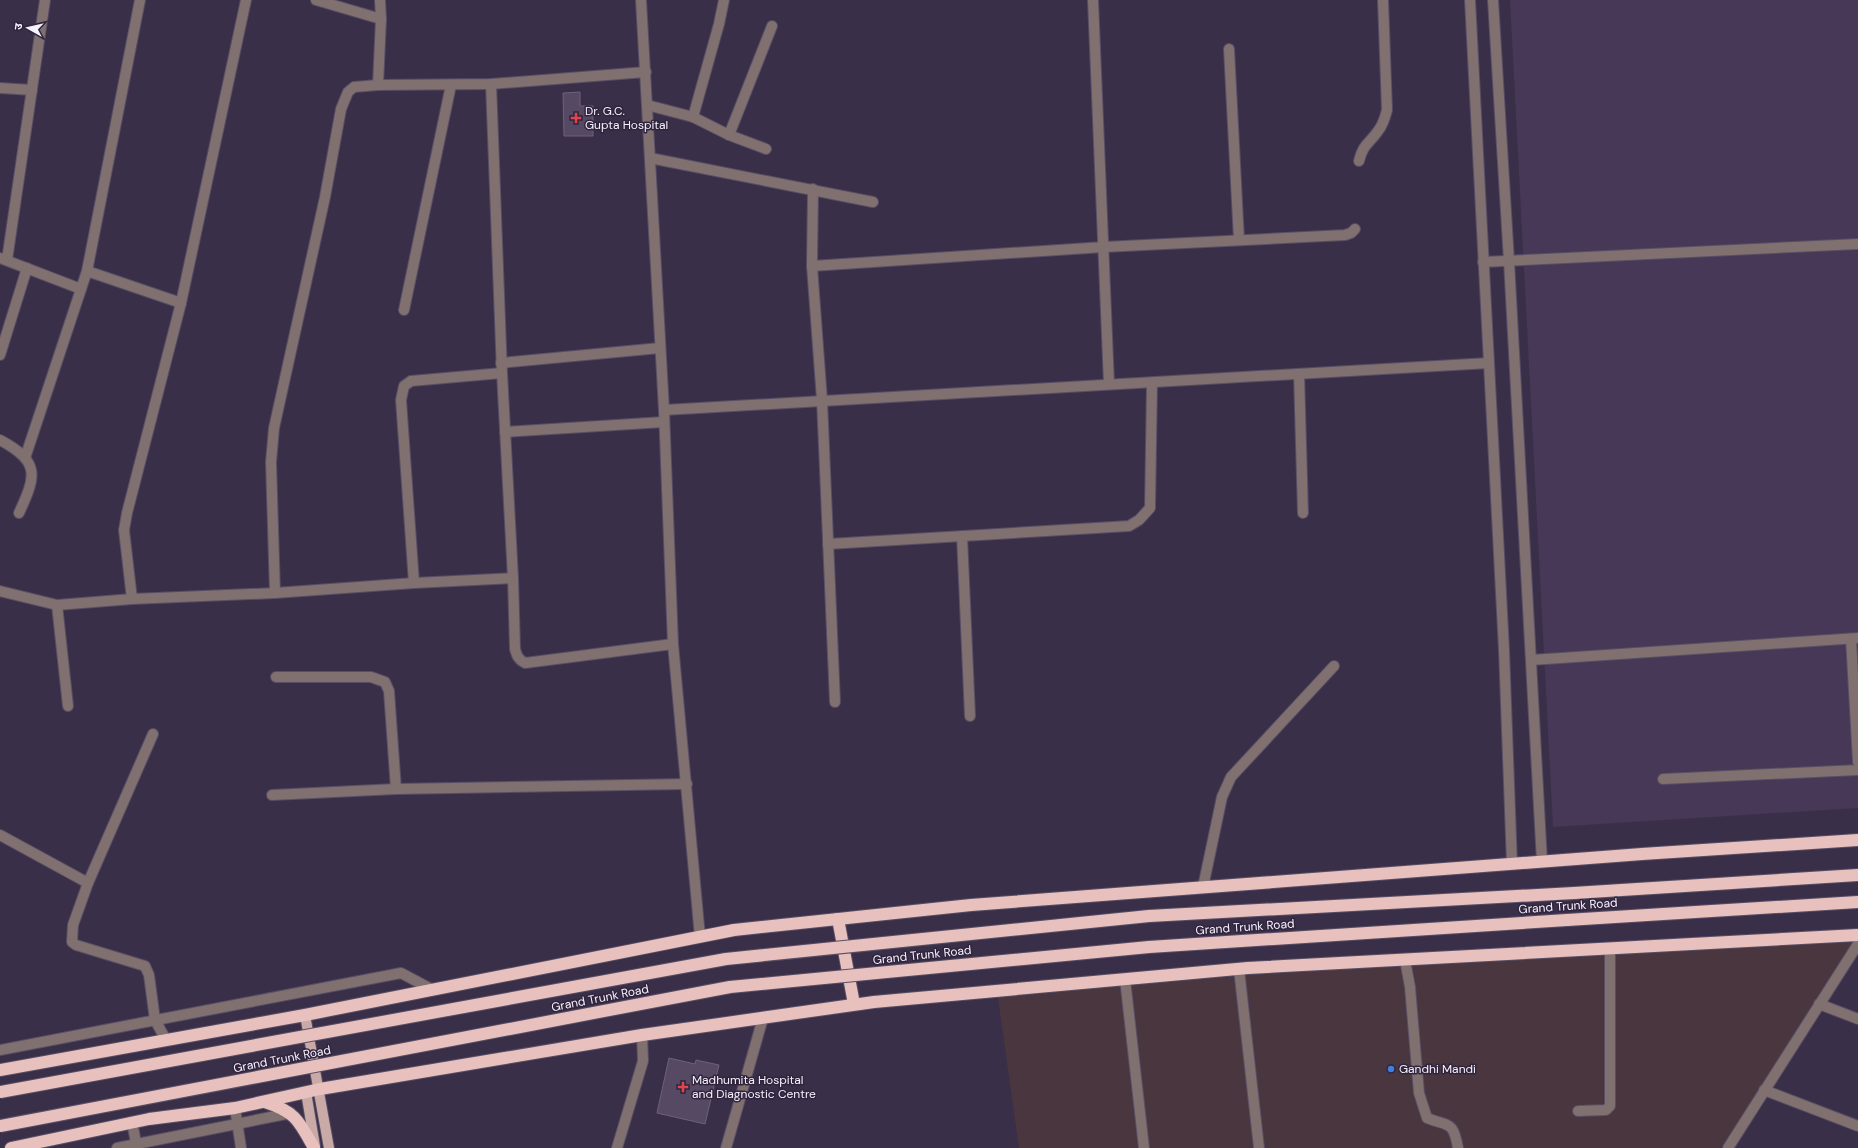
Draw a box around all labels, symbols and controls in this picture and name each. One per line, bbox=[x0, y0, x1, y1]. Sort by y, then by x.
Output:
north arrow bbox=[8, 8, 48, 48]
text: उ bbox=[11, 22, 26, 31]
place label: Dr. G.C. Gupta Hospital bbox=[585, 103, 668, 133]
marker: Dr. G.C. Gupta Hospital bbox=[570, 112, 582, 124]
street label: Grand Trunk Road bbox=[1518, 895, 1618, 917]
street label: Grand Trunk Road bbox=[1195, 916, 1295, 938]
street label: Grand Trunk Road bbox=[872, 942, 972, 968]
street label: Grand Trunk Road bbox=[550, 981, 650, 1015]
street label: Grand Trunk Road bbox=[232, 1042, 332, 1076]
place label: Gandhi Mandi bbox=[1399, 1061, 1476, 1077]
marker: Gandhi Mandi bbox=[1386, 1064, 1396, 1074]
place label: Madhumita Hospital and Diagnostic Centre bbox=[692, 1072, 816, 1102]
marker: Madhumita Hospital and Diagnostic Centre bbox=[677, 1081, 689, 1093]

